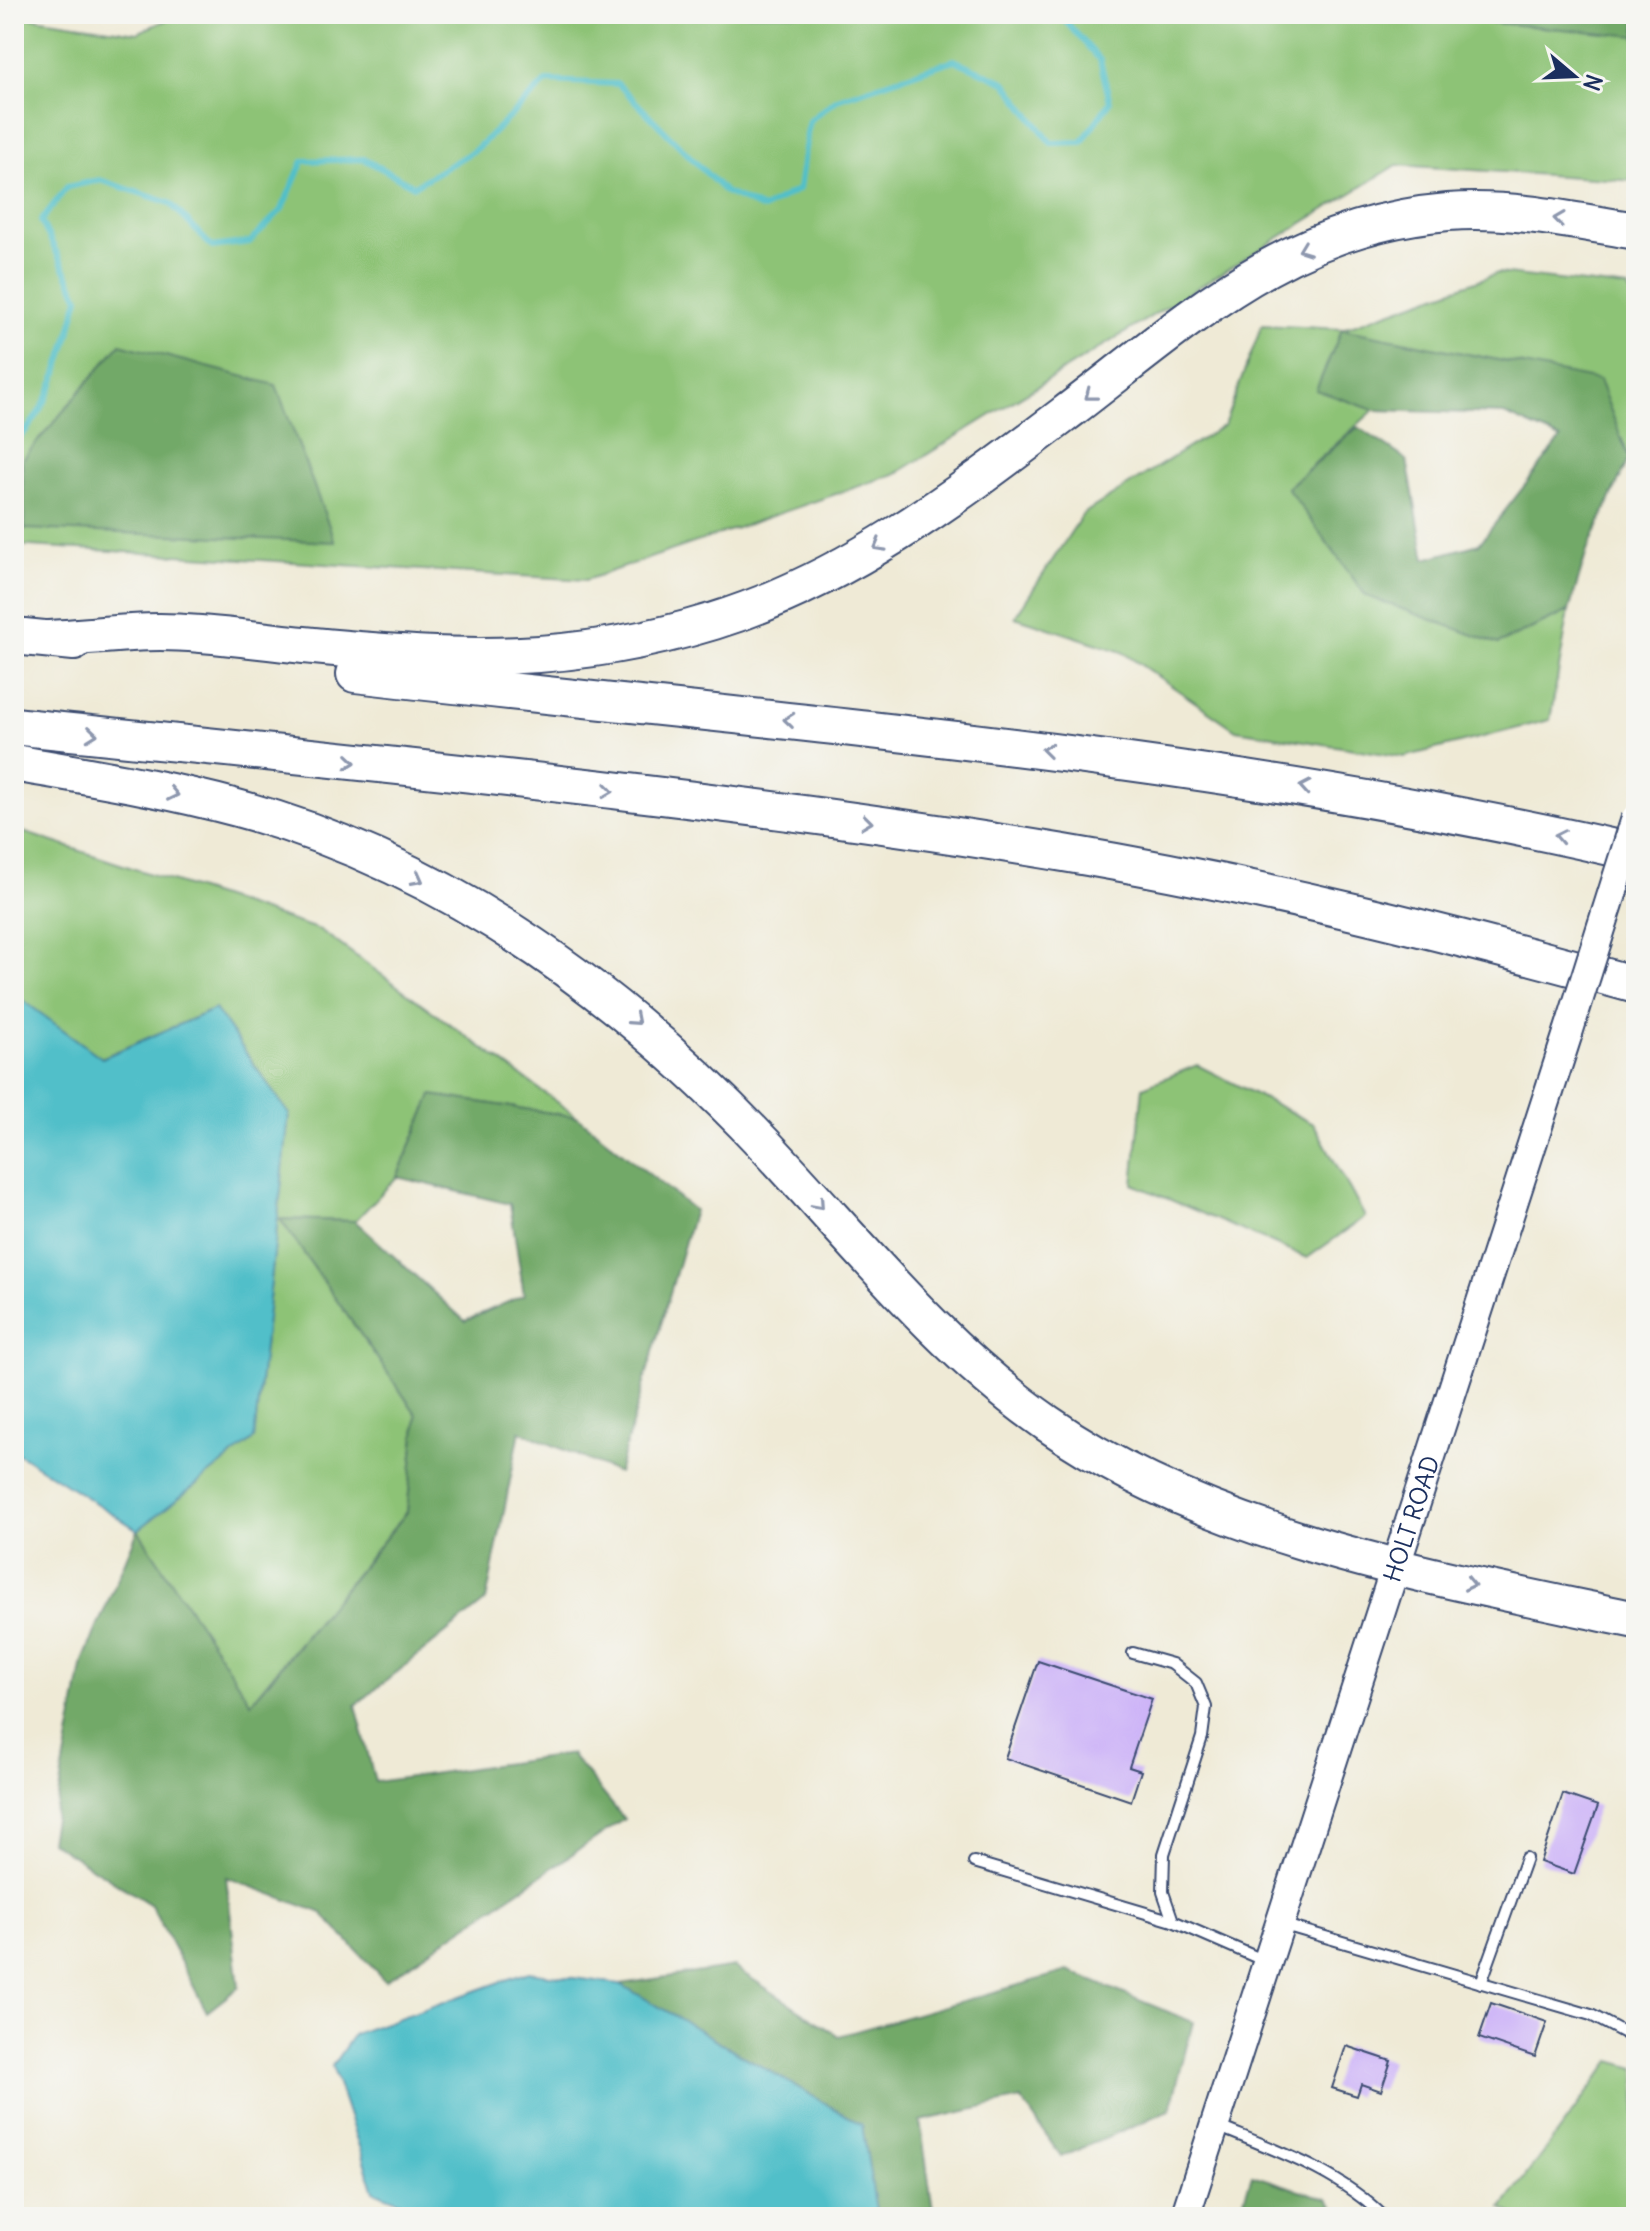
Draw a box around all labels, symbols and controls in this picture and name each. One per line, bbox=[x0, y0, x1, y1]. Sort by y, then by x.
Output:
north arrow bbox=[1534, 36, 1614, 116]
text: N bbox=[1577, 71, 1609, 94]
one-way arrow bbox=[1552, 211, 1566, 228]
one-way arrow bbox=[1298, 239, 1312, 256]
one-way arrow bbox=[1084, 385, 1099, 399]
one-way arrow bbox=[873, 536, 888, 552]
one-way arrow bbox=[782, 712, 795, 729]
one-way arrow bbox=[85, 726, 98, 743]
one-way arrow bbox=[1040, 742, 1054, 759]
one-way arrow bbox=[343, 753, 357, 770]
one-way arrow bbox=[1298, 779, 1311, 796]
one-way arrow bbox=[602, 783, 615, 800]
one-way arrow bbox=[166, 785, 179, 802]
one-way arrow bbox=[860, 814, 873, 831]
one-way arrow bbox=[1554, 828, 1567, 845]
one-way arrow bbox=[409, 869, 424, 884]
one-way arrow bbox=[625, 1011, 640, 1025]
one-way arrow bbox=[809, 1195, 824, 1209]
street label: HOLT ROAD bbox=[1376, 1452, 1445, 1586]
one-way arrow bbox=[1462, 1575, 1476, 1592]

